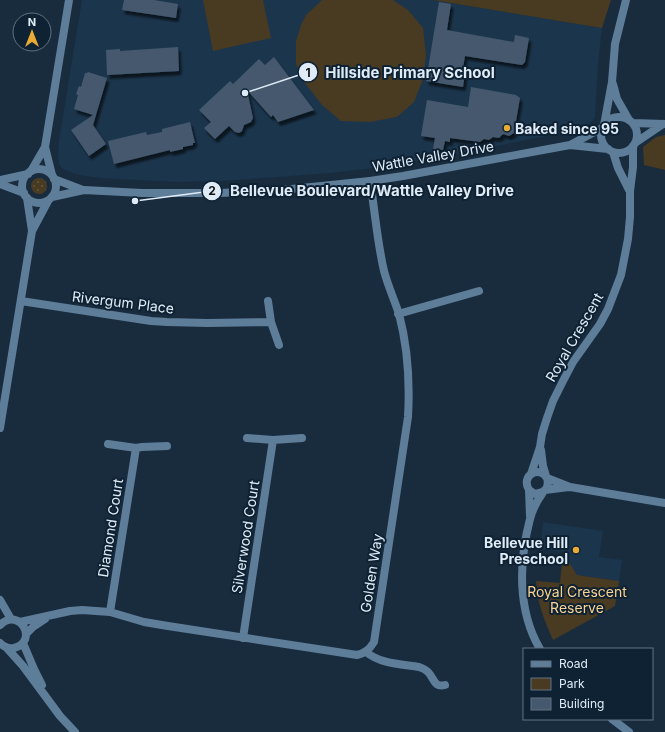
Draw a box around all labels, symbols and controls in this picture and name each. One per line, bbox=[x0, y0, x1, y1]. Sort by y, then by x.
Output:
north arrow bbox=[12, 12, 52, 52]
text: N bbox=[28, 15, 36, 29]
callout: Hillside Primary School bbox=[298, 59, 503, 86]
text: Hillside Primary School bbox=[325, 63, 495, 82]
text: 1 bbox=[305, 65, 311, 80]
place label: Baked since 95 bbox=[515, 120, 619, 137]
marker: Baked since 95 bbox=[502, 123, 512, 133]
street label: Wattle Valley Drive bbox=[371, 137, 495, 175]
callout: Bellevue Boulevard/Wattle Valley Drive bbox=[202, 177, 522, 204]
text: Bellevue Boulevard/Wattle Valley Drive bbox=[230, 181, 514, 200]
text: 2 bbox=[208, 183, 216, 198]
street label: Rivergum Place bbox=[71, 287, 175, 317]
street label: Royal Crescent bbox=[542, 289, 607, 384]
street label: Diamond Court bbox=[94, 477, 126, 579]
street label: Silverwood Court bbox=[228, 479, 262, 595]
street label: Golden Way bbox=[356, 532, 386, 614]
place label: Bellevue Hill Preschool bbox=[484, 534, 568, 567]
marker: Bellevue Hill Preschool bbox=[571, 545, 581, 555]
park label: Royal Crescent Reserve bbox=[527, 583, 627, 616]
legend bbox=[523, 648, 653, 720]
text: Road bbox=[559, 656, 588, 671]
text: Park bbox=[559, 676, 585, 691]
text: Building bbox=[559, 696, 604, 711]

